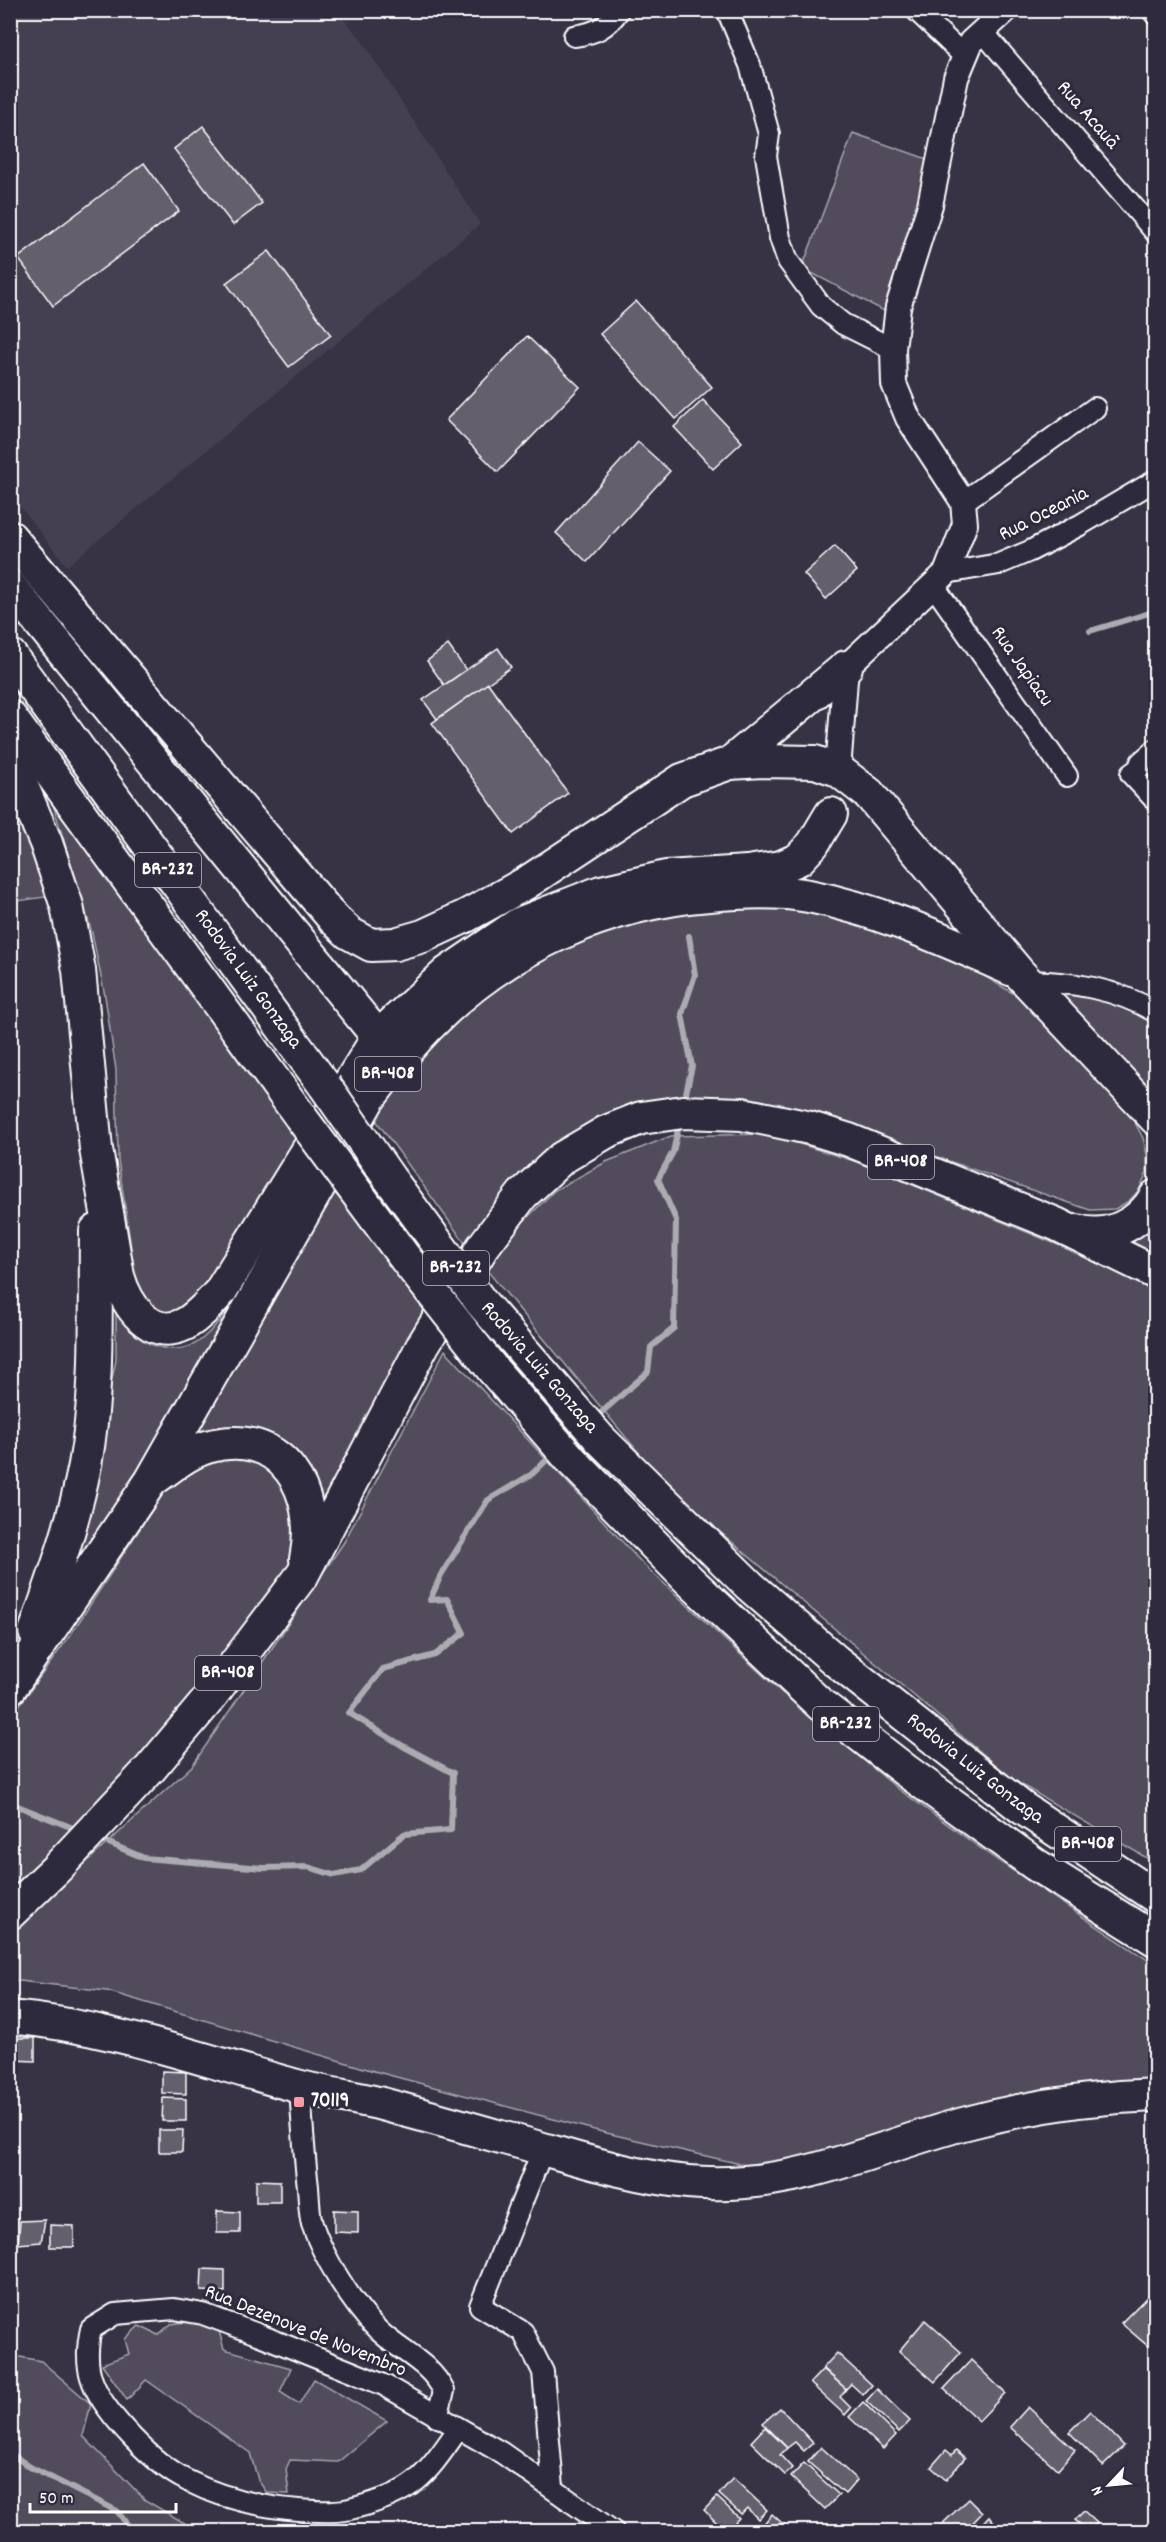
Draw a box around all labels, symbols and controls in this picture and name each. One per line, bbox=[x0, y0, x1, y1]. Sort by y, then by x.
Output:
street label: Rua Acauã bbox=[1048, 75, 1126, 158]
street label: Rua Oceania bbox=[994, 479, 1095, 550]
street label: Rua Japiacu bbox=[982, 621, 1060, 713]
road number: BR-232 bbox=[135, 853, 201, 887]
street label: Rodovia Luiz Gonzaga bbox=[186, 903, 309, 1057]
road number: BR-408 bbox=[355, 1057, 421, 1091]
road number: BR-408 bbox=[868, 1145, 934, 1179]
road number: BR-232 bbox=[423, 1251, 489, 1285]
street label: Rodovia Luiz Gonzaga bbox=[472, 1295, 605, 1442]
road number: BR-408 bbox=[195, 1656, 261, 1690]
street label: Rodovia Luiz Gonzaga bbox=[899, 1706, 1050, 1833]
road number: BR-232 bbox=[813, 1707, 879, 1741]
road number: BR-408 bbox=[1055, 1827, 1121, 1861]
place label: 70119 bbox=[311, 2087, 349, 2117]
marker: 70119 bbox=[292, 2095, 306, 2109]
street label: Rua Dezenove de Novembro bbox=[200, 2278, 410, 2386]
north arrow bbox=[1079, 2455, 1139, 2515]
scale bar bbox=[30, 2476, 176, 2514]
text: N bbox=[1086, 2482, 1110, 2499]
text: 50 m bbox=[39, 2487, 74, 2512]

